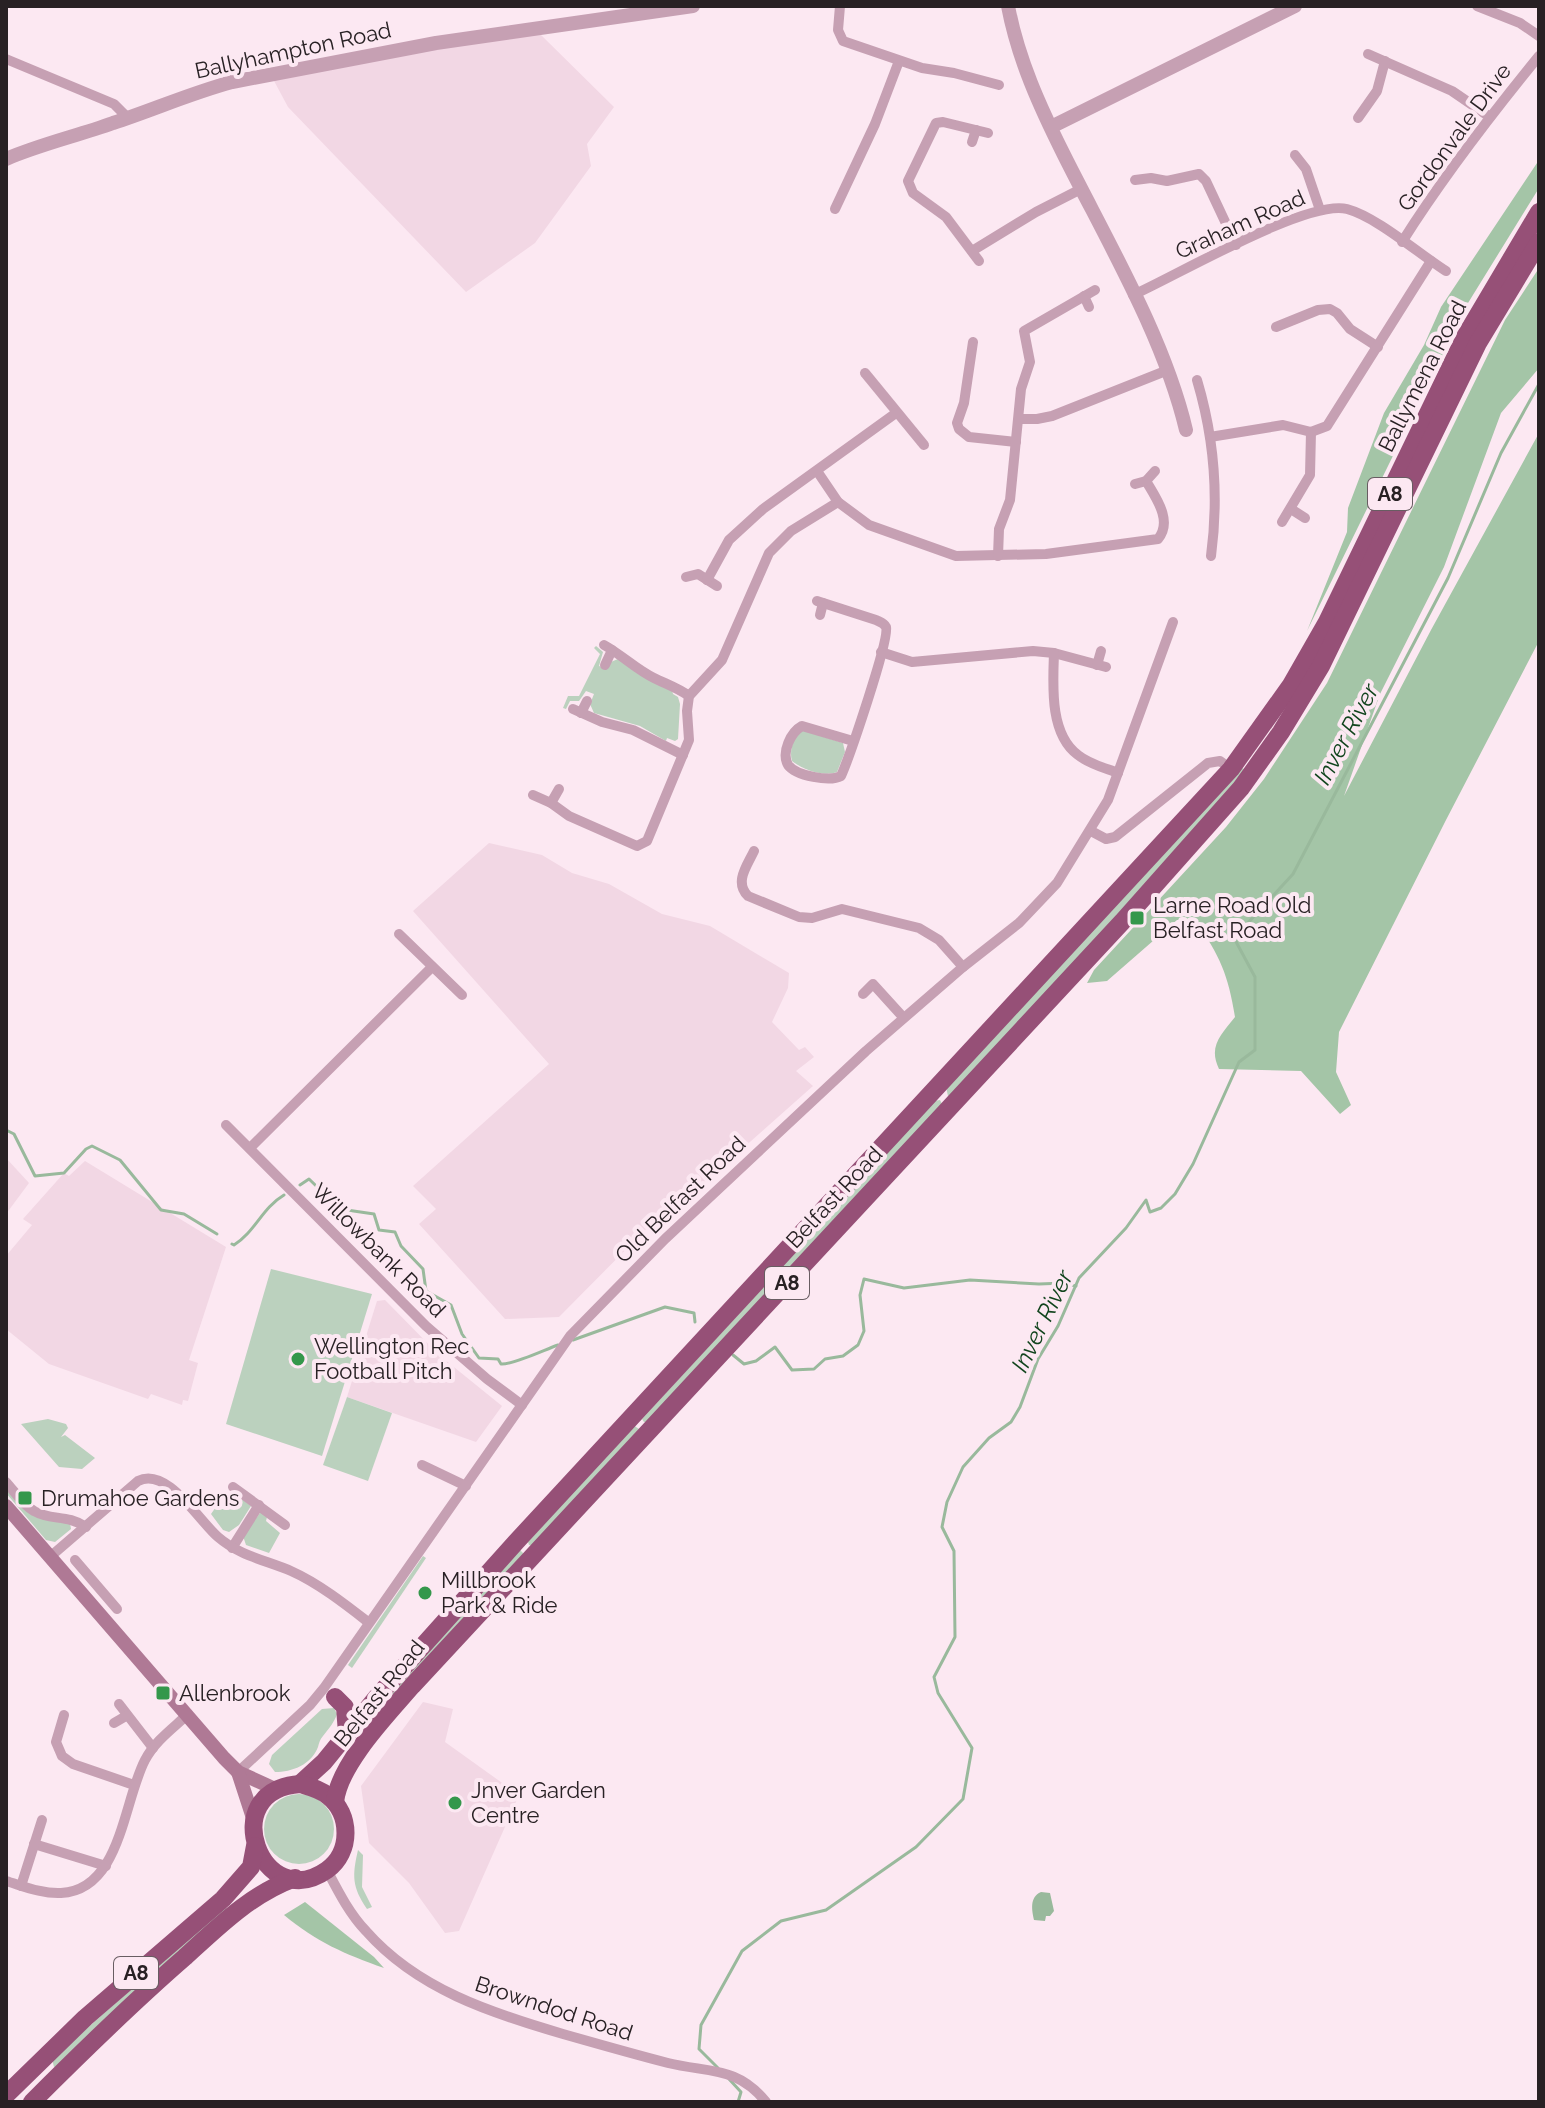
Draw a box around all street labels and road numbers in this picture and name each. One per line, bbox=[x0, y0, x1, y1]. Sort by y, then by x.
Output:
street label: Ballyhampton Road bbox=[192, 16, 394, 84]
street label: Gordonvale Drive bbox=[1392, 58, 1516, 216]
street label: Graham Road bbox=[1171, 184, 1309, 264]
street label: Ballymena Road bbox=[1373, 296, 1471, 456]
road number: A8 bbox=[1368, 478, 1412, 510]
street label: Old Belfast Road bbox=[609, 1130, 751, 1268]
street label: Belfast Road bbox=[780, 1141, 888, 1253]
street label: Willowbank Road bbox=[307, 1178, 451, 1322]
road number: A8 bbox=[765, 1267, 809, 1299]
street label: Belfast Road bbox=[328, 1635, 430, 1751]
road number: A8 bbox=[114, 1957, 158, 1989]
street label: Browndod Road bbox=[472, 1970, 636, 2046]

